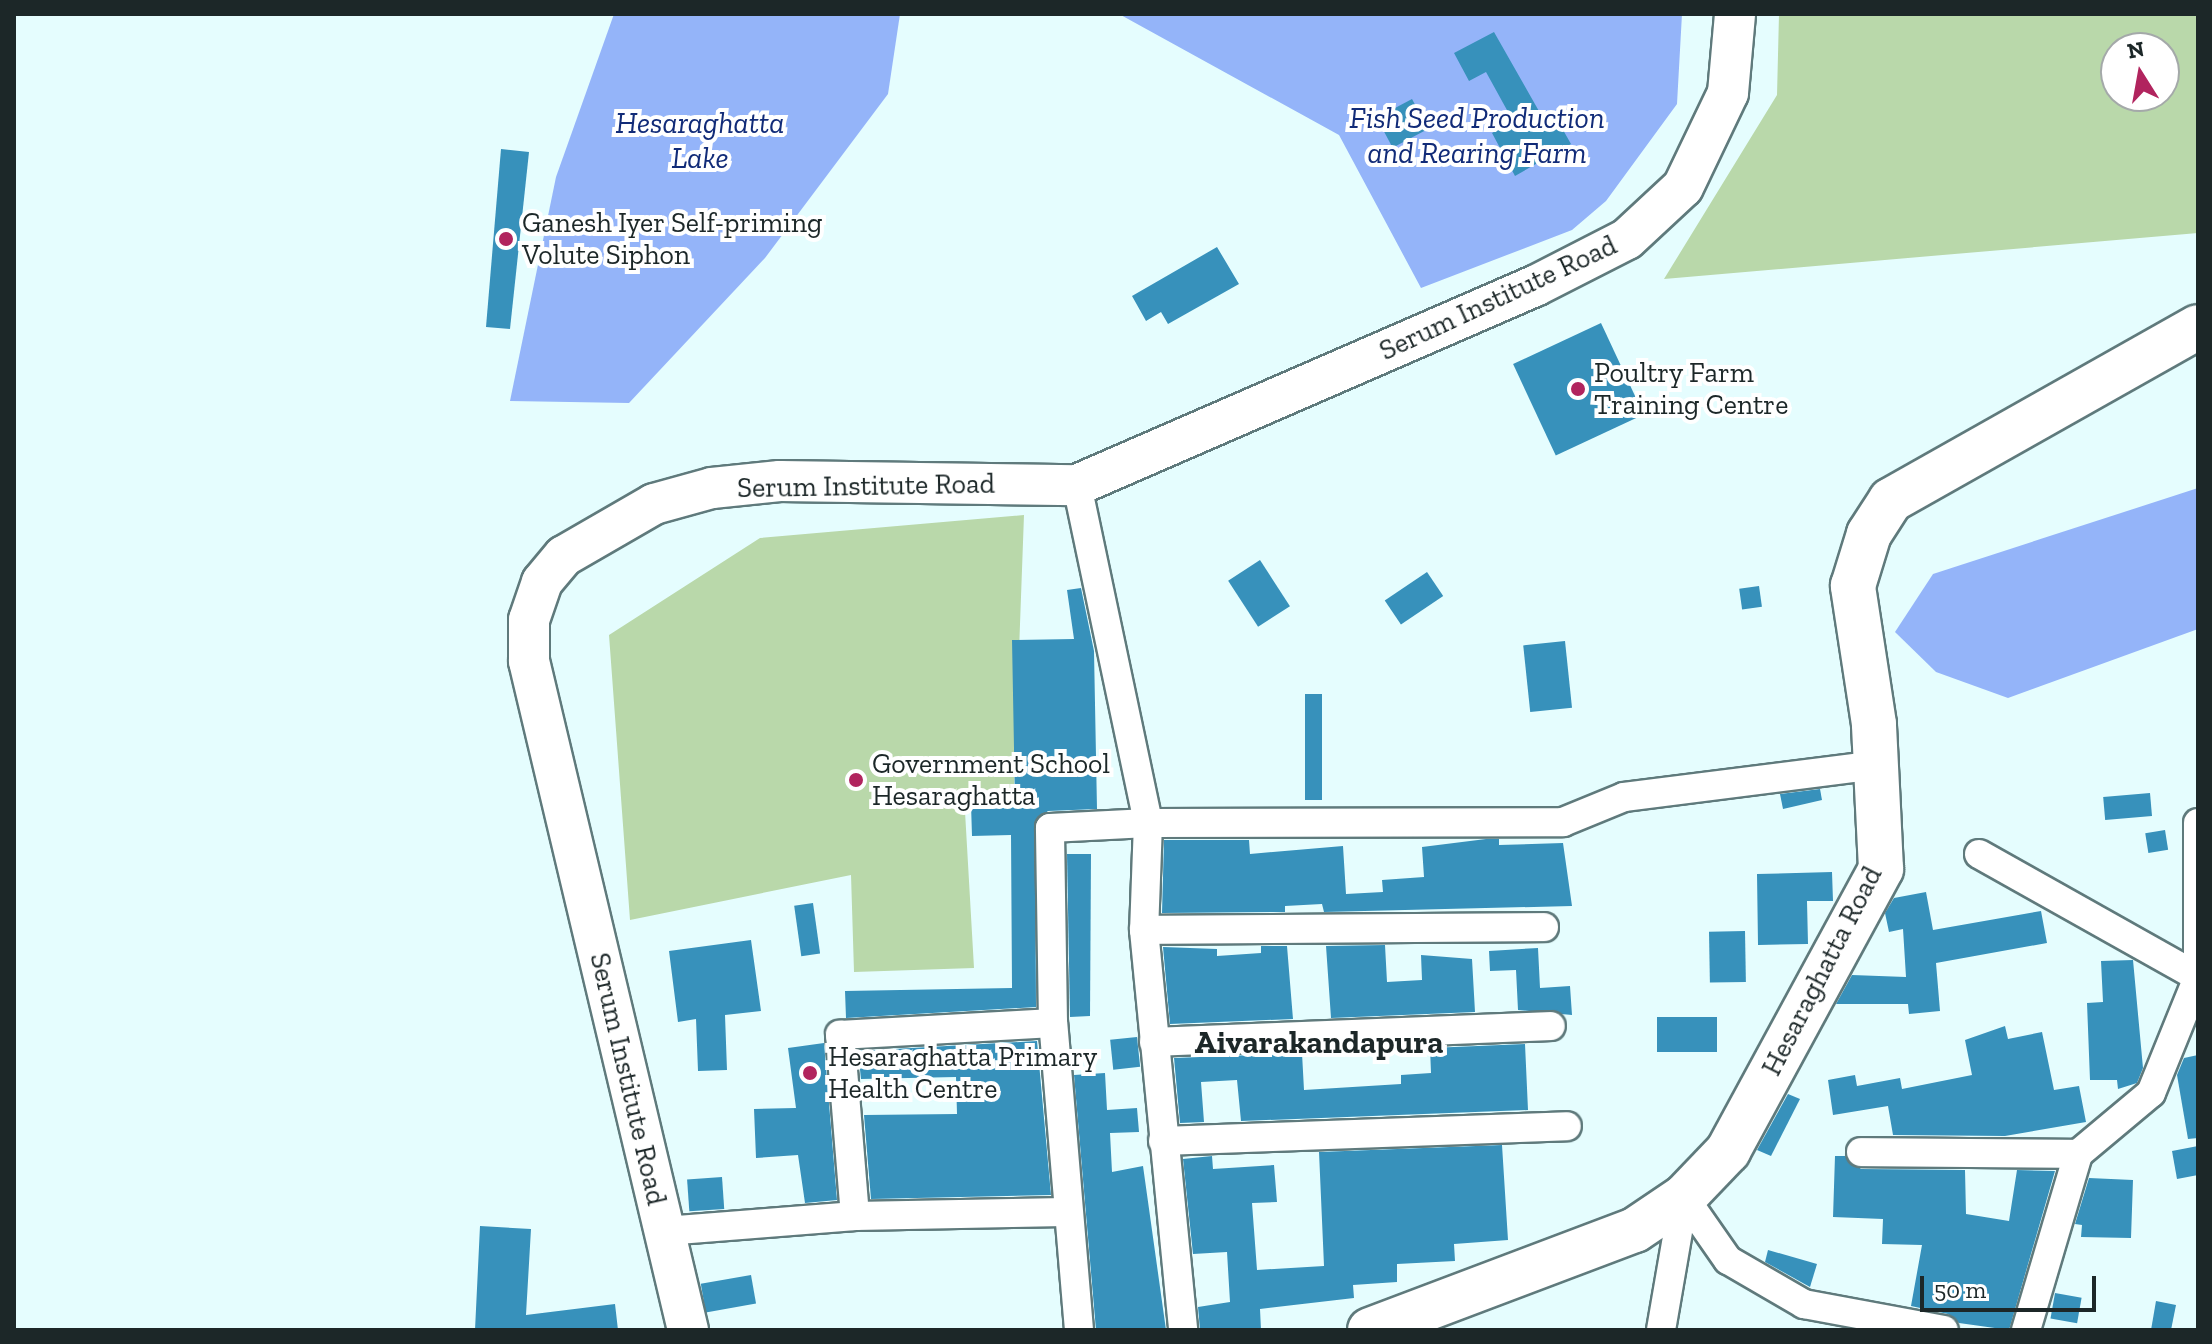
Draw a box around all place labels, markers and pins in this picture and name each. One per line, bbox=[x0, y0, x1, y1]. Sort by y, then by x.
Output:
place label: Ganesh Iyer Self-priming Volute Siphon bbox=[522, 206, 823, 272]
marker: Ganesh Iyer Self-priming Volute Siphon bbox=[497, 230, 515, 248]
place label: Poultry Farm Training Centre bbox=[1594, 356, 1788, 422]
marker: Poultry Farm Training Centre bbox=[1569, 380, 1587, 398]
place label: Government School Hesaraghatta bbox=[872, 747, 1110, 813]
marker: Government School Hesaraghatta bbox=[847, 771, 865, 789]
place label: Hesaraghatta Primary Health Centre bbox=[828, 1040, 1097, 1106]
marker: Hesaraghatta Primary Health Centre bbox=[799, 1062, 821, 1084]

